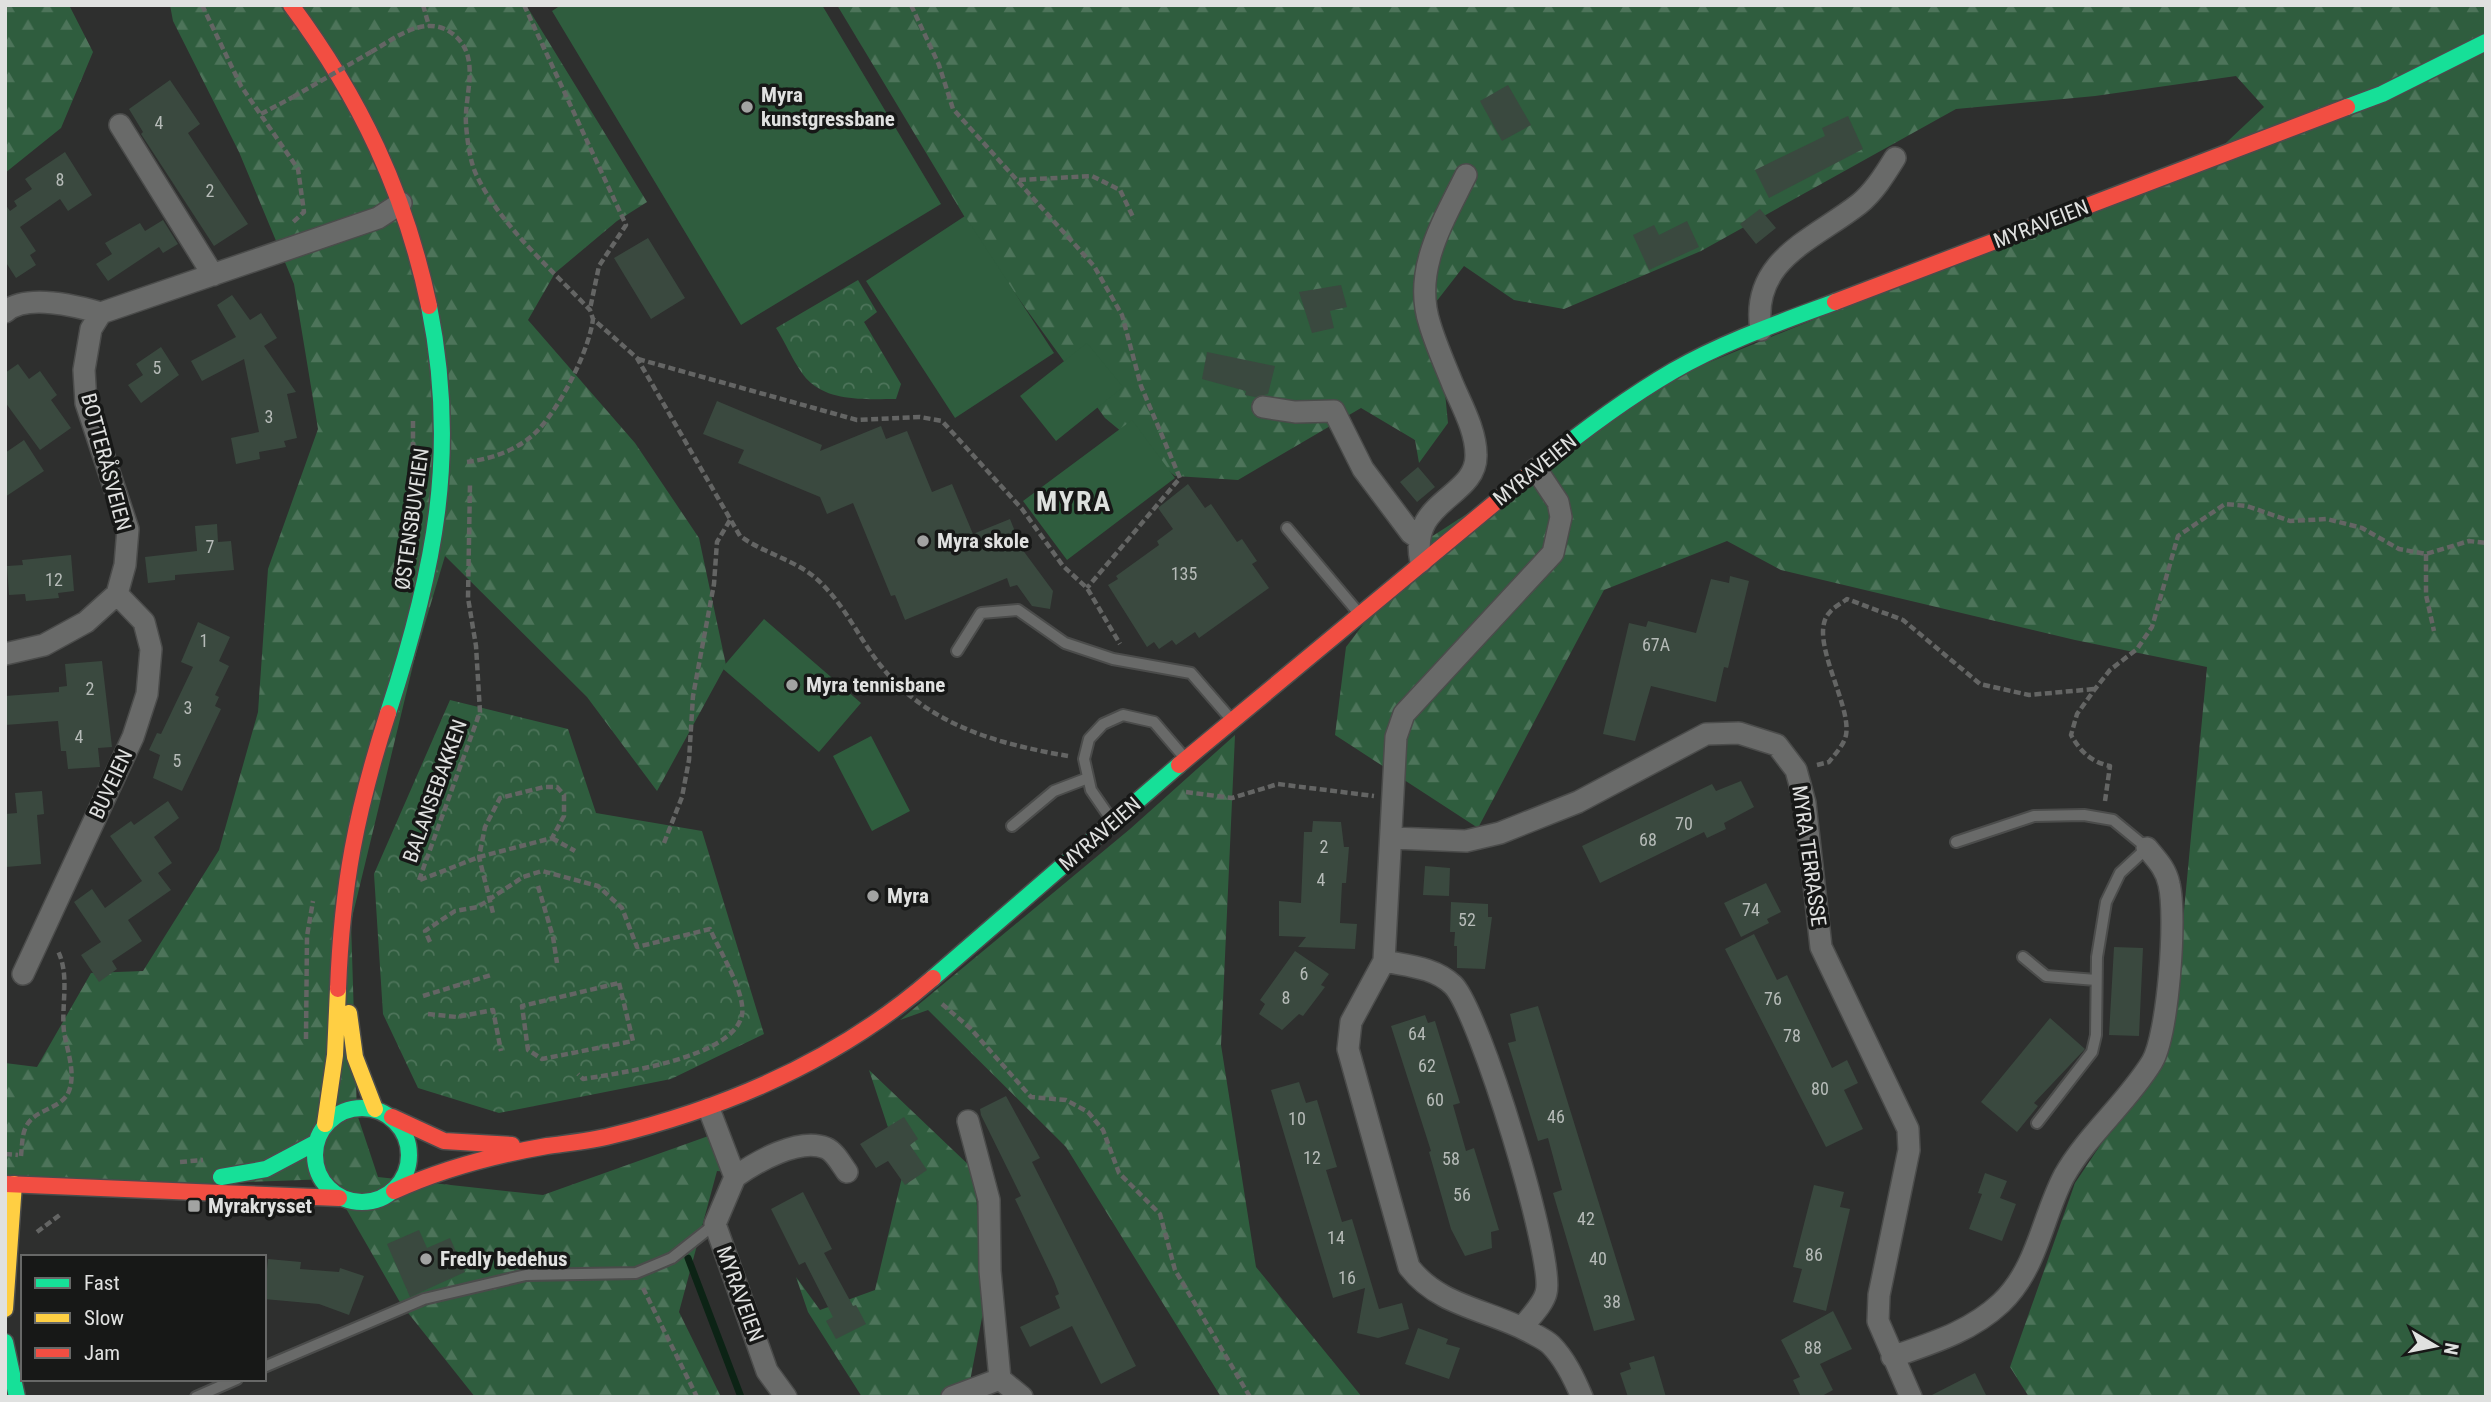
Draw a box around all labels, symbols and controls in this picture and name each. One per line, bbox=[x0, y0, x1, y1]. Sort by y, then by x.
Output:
place label: Myra kunstgressbane bbox=[761, 83, 895, 131]
marker: Myra kunstgressbane bbox=[739, 99, 755, 115]
house number: 4 bbox=[155, 112, 164, 133]
house number: 8 bbox=[56, 169, 64, 190]
house number: 2 bbox=[206, 180, 215, 201]
street label: MYRAVEIEN bbox=[1990, 195, 2092, 253]
house number: 5 bbox=[153, 357, 162, 378]
street label: BOTTERÅSVEIEN bbox=[76, 391, 136, 533]
house number: 3 bbox=[265, 406, 273, 427]
street label: MYRAVEIEN bbox=[1489, 429, 1581, 511]
street label: ØSTENSBUVEIEN bbox=[390, 447, 434, 591]
district label: MYRA bbox=[1036, 485, 1112, 518]
place label: Myra skole bbox=[937, 529, 1029, 553]
marker: Myra skole bbox=[915, 533, 931, 549]
house number: 7 bbox=[206, 536, 215, 557]
house number: 135 bbox=[1171, 563, 1197, 584]
house number: 12 bbox=[45, 569, 63, 590]
house number: 1 bbox=[200, 630, 208, 651]
house number: 67A bbox=[1642, 634, 1671, 655]
place label: Myra tennisbane bbox=[806, 673, 945, 697]
marker: Myra tennisbane bbox=[784, 677, 800, 693]
house number: 2 bbox=[86, 678, 95, 699]
house number: 3 bbox=[184, 697, 192, 718]
street label: BALANSEBAKKEN bbox=[398, 716, 472, 866]
house number: 4 bbox=[75, 726, 84, 747]
street label: BUVEIEN bbox=[84, 745, 138, 823]
house number: 5 bbox=[173, 750, 182, 771]
street label: MYRA TERRASSE bbox=[1787, 784, 1831, 928]
street label: MYRAVEIEN bbox=[1054, 792, 1146, 876]
house number: 70 bbox=[1675, 813, 1693, 834]
house number: 68 bbox=[1639, 829, 1657, 850]
house number: 2 bbox=[1320, 836, 1329, 857]
house number: 4 bbox=[1317, 869, 1326, 890]
place label: Myra bbox=[887, 884, 929, 908]
marker: Myra bbox=[865, 888, 881, 904]
house number: 74 bbox=[1742, 899, 1760, 920]
house number: 52 bbox=[1458, 909, 1476, 930]
house number: 6 bbox=[1300, 963, 1308, 984]
house number: 8 bbox=[1282, 987, 1290, 1008]
house number: 76 bbox=[1764, 988, 1782, 1009]
house number: 64 bbox=[1408, 1023, 1426, 1044]
house number: 78 bbox=[1783, 1025, 1801, 1046]
house number: 62 bbox=[1418, 1055, 1436, 1076]
house number: 80 bbox=[1811, 1078, 1829, 1099]
house number: 60 bbox=[1426, 1089, 1444, 1110]
house number: 46 bbox=[1547, 1106, 1565, 1127]
house number: 10 bbox=[1288, 1108, 1306, 1129]
house number: 12 bbox=[1303, 1147, 1321, 1168]
house number: 58 bbox=[1442, 1148, 1460, 1169]
house number: 56 bbox=[1453, 1184, 1471, 1205]
place label: Myrakrysset bbox=[208, 1194, 312, 1218]
marker: Myrakrysset bbox=[186, 1198, 202, 1214]
house number: 42 bbox=[1577, 1208, 1595, 1229]
house number: 14 bbox=[1327, 1227, 1345, 1248]
street label: MYRAVEIEN bbox=[712, 1243, 768, 1345]
house number: 86 bbox=[1805, 1244, 1823, 1265]
place label: Fredly bedehus bbox=[440, 1247, 568, 1271]
house number: 40 bbox=[1589, 1248, 1607, 1269]
marker: Fredly bedehus bbox=[418, 1251, 434, 1267]
legend bbox=[21, 1255, 266, 1381]
house number: 16 bbox=[1338, 1267, 1356, 1288]
text: Fast bbox=[84, 1271, 120, 1295]
house number: 38 bbox=[1603, 1291, 1621, 1312]
text: Slow bbox=[84, 1306, 124, 1330]
north arrow bbox=[2400, 1311, 2470, 1381]
house number: 88 bbox=[1804, 1337, 1822, 1358]
text: Jam bbox=[84, 1341, 120, 1365]
text: N bbox=[2439, 1341, 2464, 1357]

